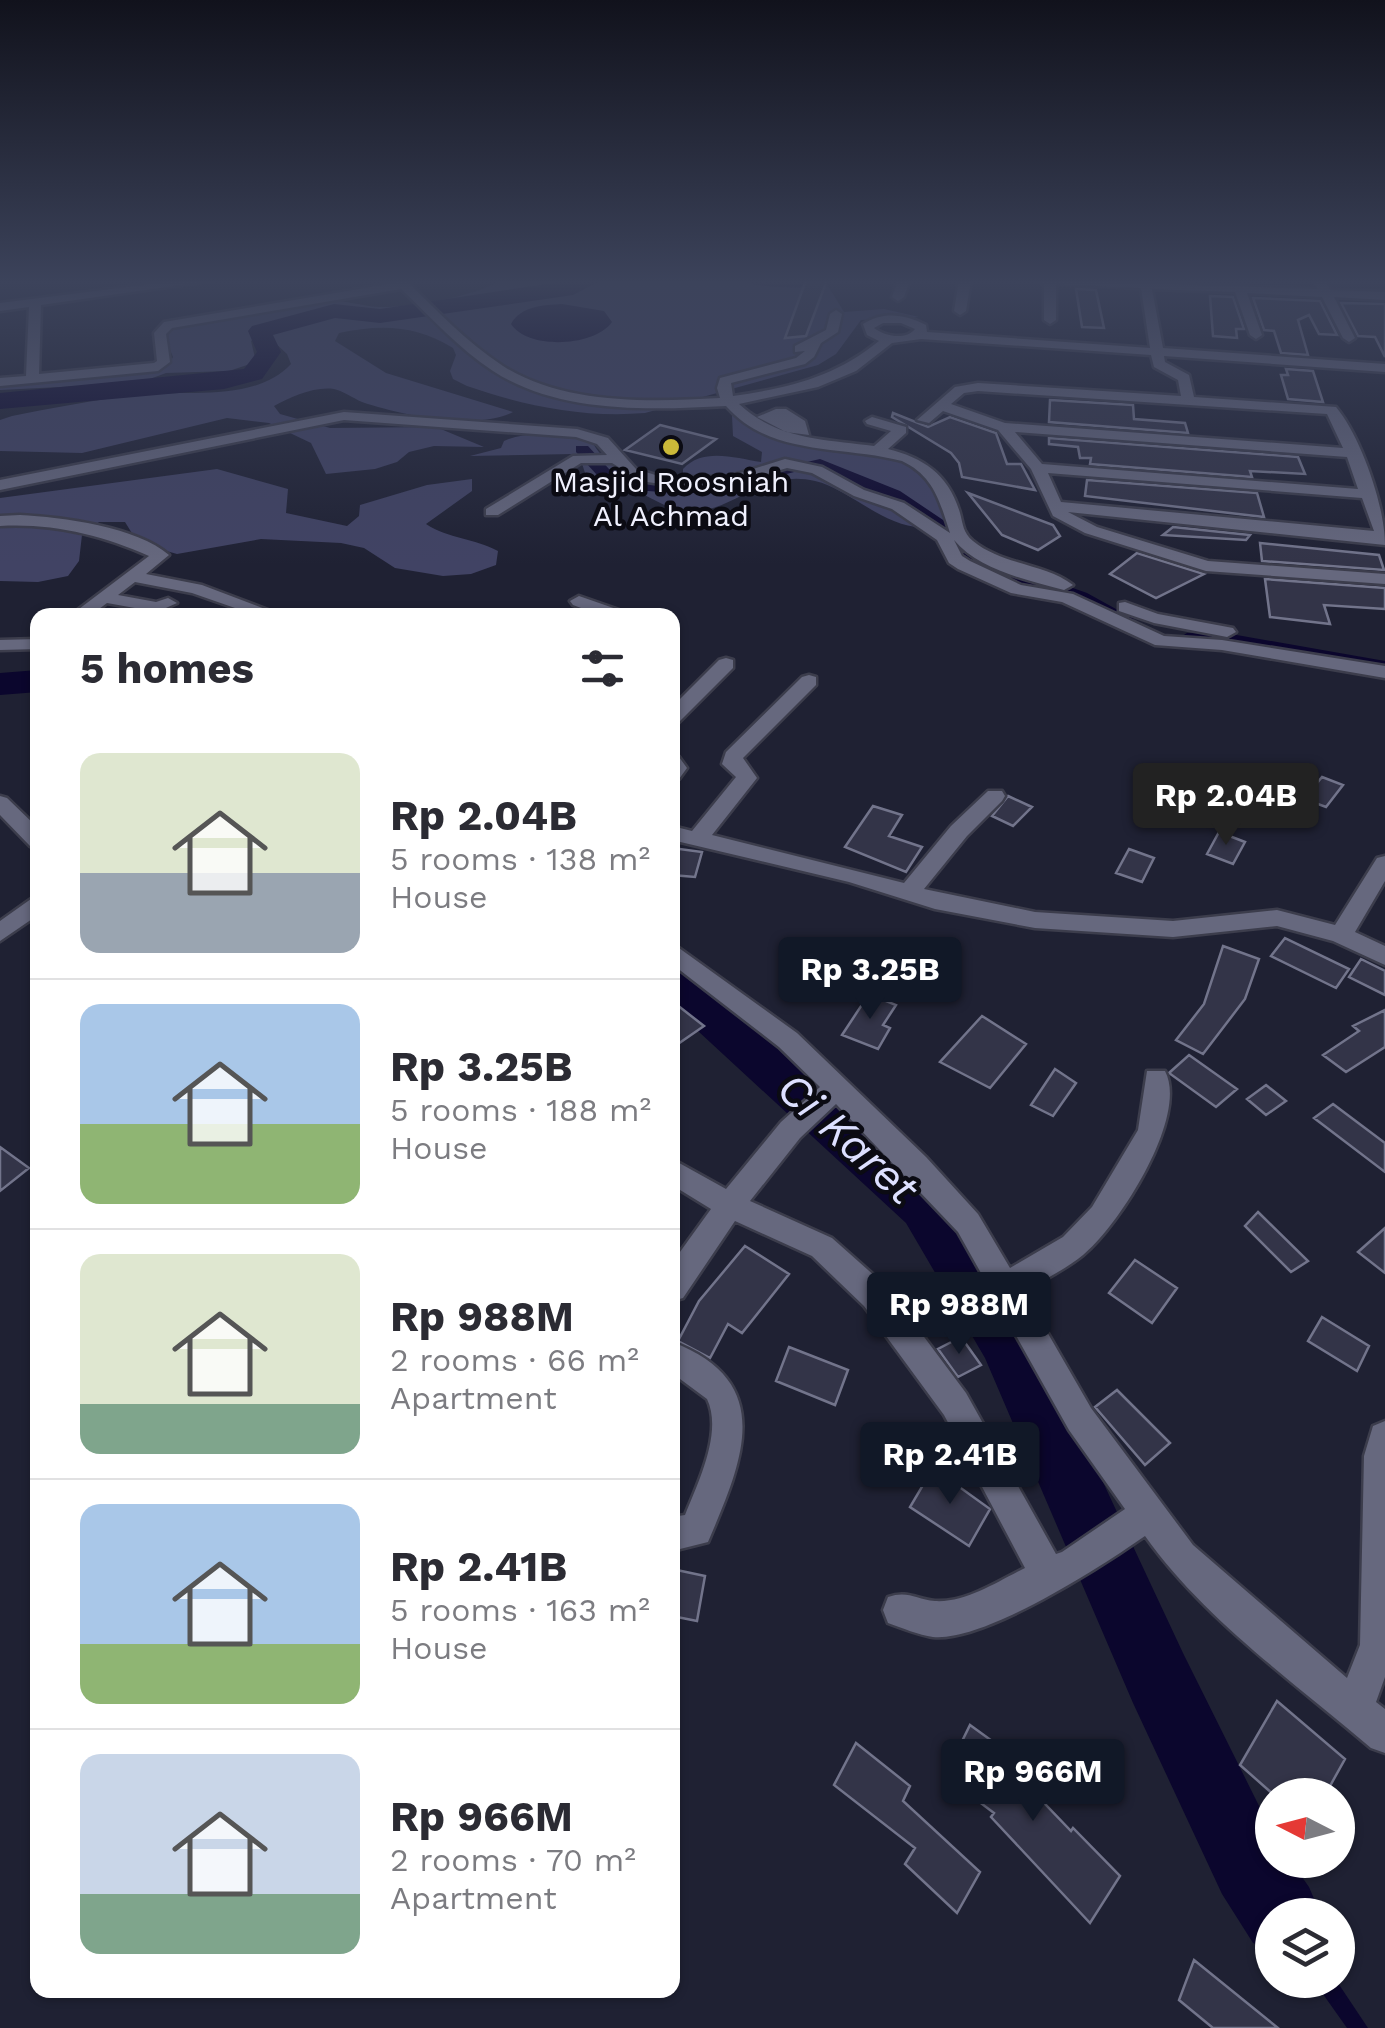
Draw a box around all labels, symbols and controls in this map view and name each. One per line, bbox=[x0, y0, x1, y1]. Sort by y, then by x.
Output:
marker: Masjid Roosniah Al Achmad bbox=[660, 436, 682, 458]
place label: Masjid Roosniah Al Achmad bbox=[553, 464, 789, 533]
icon: filters bbox=[575, 641, 630, 696]
text: 5 homes bbox=[80, 644, 254, 693]
pin: Rp 2.04B bbox=[1123, 763, 1329, 848]
text: Rp 2.04B bbox=[1155, 776, 1297, 814]
text: Rp 2.04B bbox=[390, 791, 577, 840]
icon: home bbox=[160, 793, 280, 913]
text: 5 rooms · 138 m² bbox=[390, 840, 650, 878]
text: House bbox=[390, 878, 488, 916]
pin: Rp 3.25B bbox=[767, 937, 973, 1022]
text: Rp 3.25B bbox=[800, 950, 940, 988]
text: Rp 3.25B bbox=[390, 1042, 573, 1091]
icon: home bbox=[160, 1044, 280, 1164]
water label: Ci Karet bbox=[767, 1061, 930, 1216]
text: 5 rooms · 188 m² bbox=[390, 1091, 651, 1129]
text: House bbox=[390, 1129, 488, 1167]
pin: Rp 988M bbox=[867, 1272, 1051, 1357]
text: Rp 988M bbox=[889, 1285, 1029, 1323]
text: Rp 988M bbox=[390, 1292, 574, 1341]
icon: home bbox=[160, 1294, 280, 1414]
text: 2 rooms · 66 m² bbox=[390, 1341, 639, 1379]
text: Apartment bbox=[390, 1379, 557, 1417]
pin: Rp 2.41B bbox=[847, 1422, 1053, 1507]
text: Rp 2.41B bbox=[883, 1435, 1018, 1473]
text: Rp 2.41B bbox=[390, 1542, 567, 1591]
icon: home bbox=[160, 1544, 280, 1664]
text: 5 rooms · 163 m² bbox=[390, 1591, 650, 1629]
text: House bbox=[390, 1629, 488, 1667]
pin: Rp 966M bbox=[941, 1739, 1125, 1824]
text: Rp 966M bbox=[963, 1752, 1103, 1790]
north arrow bbox=[1255, 1778, 1355, 1878]
map controls bbox=[1255, 1778, 1355, 1998]
text: Rp 966M bbox=[390, 1792, 573, 1841]
icon: home bbox=[160, 1794, 280, 1914]
text: 2 rooms · 70 m² bbox=[390, 1841, 636, 1879]
text: Apartment bbox=[390, 1879, 557, 1917]
button: layers bbox=[1255, 1898, 1355, 1998]

